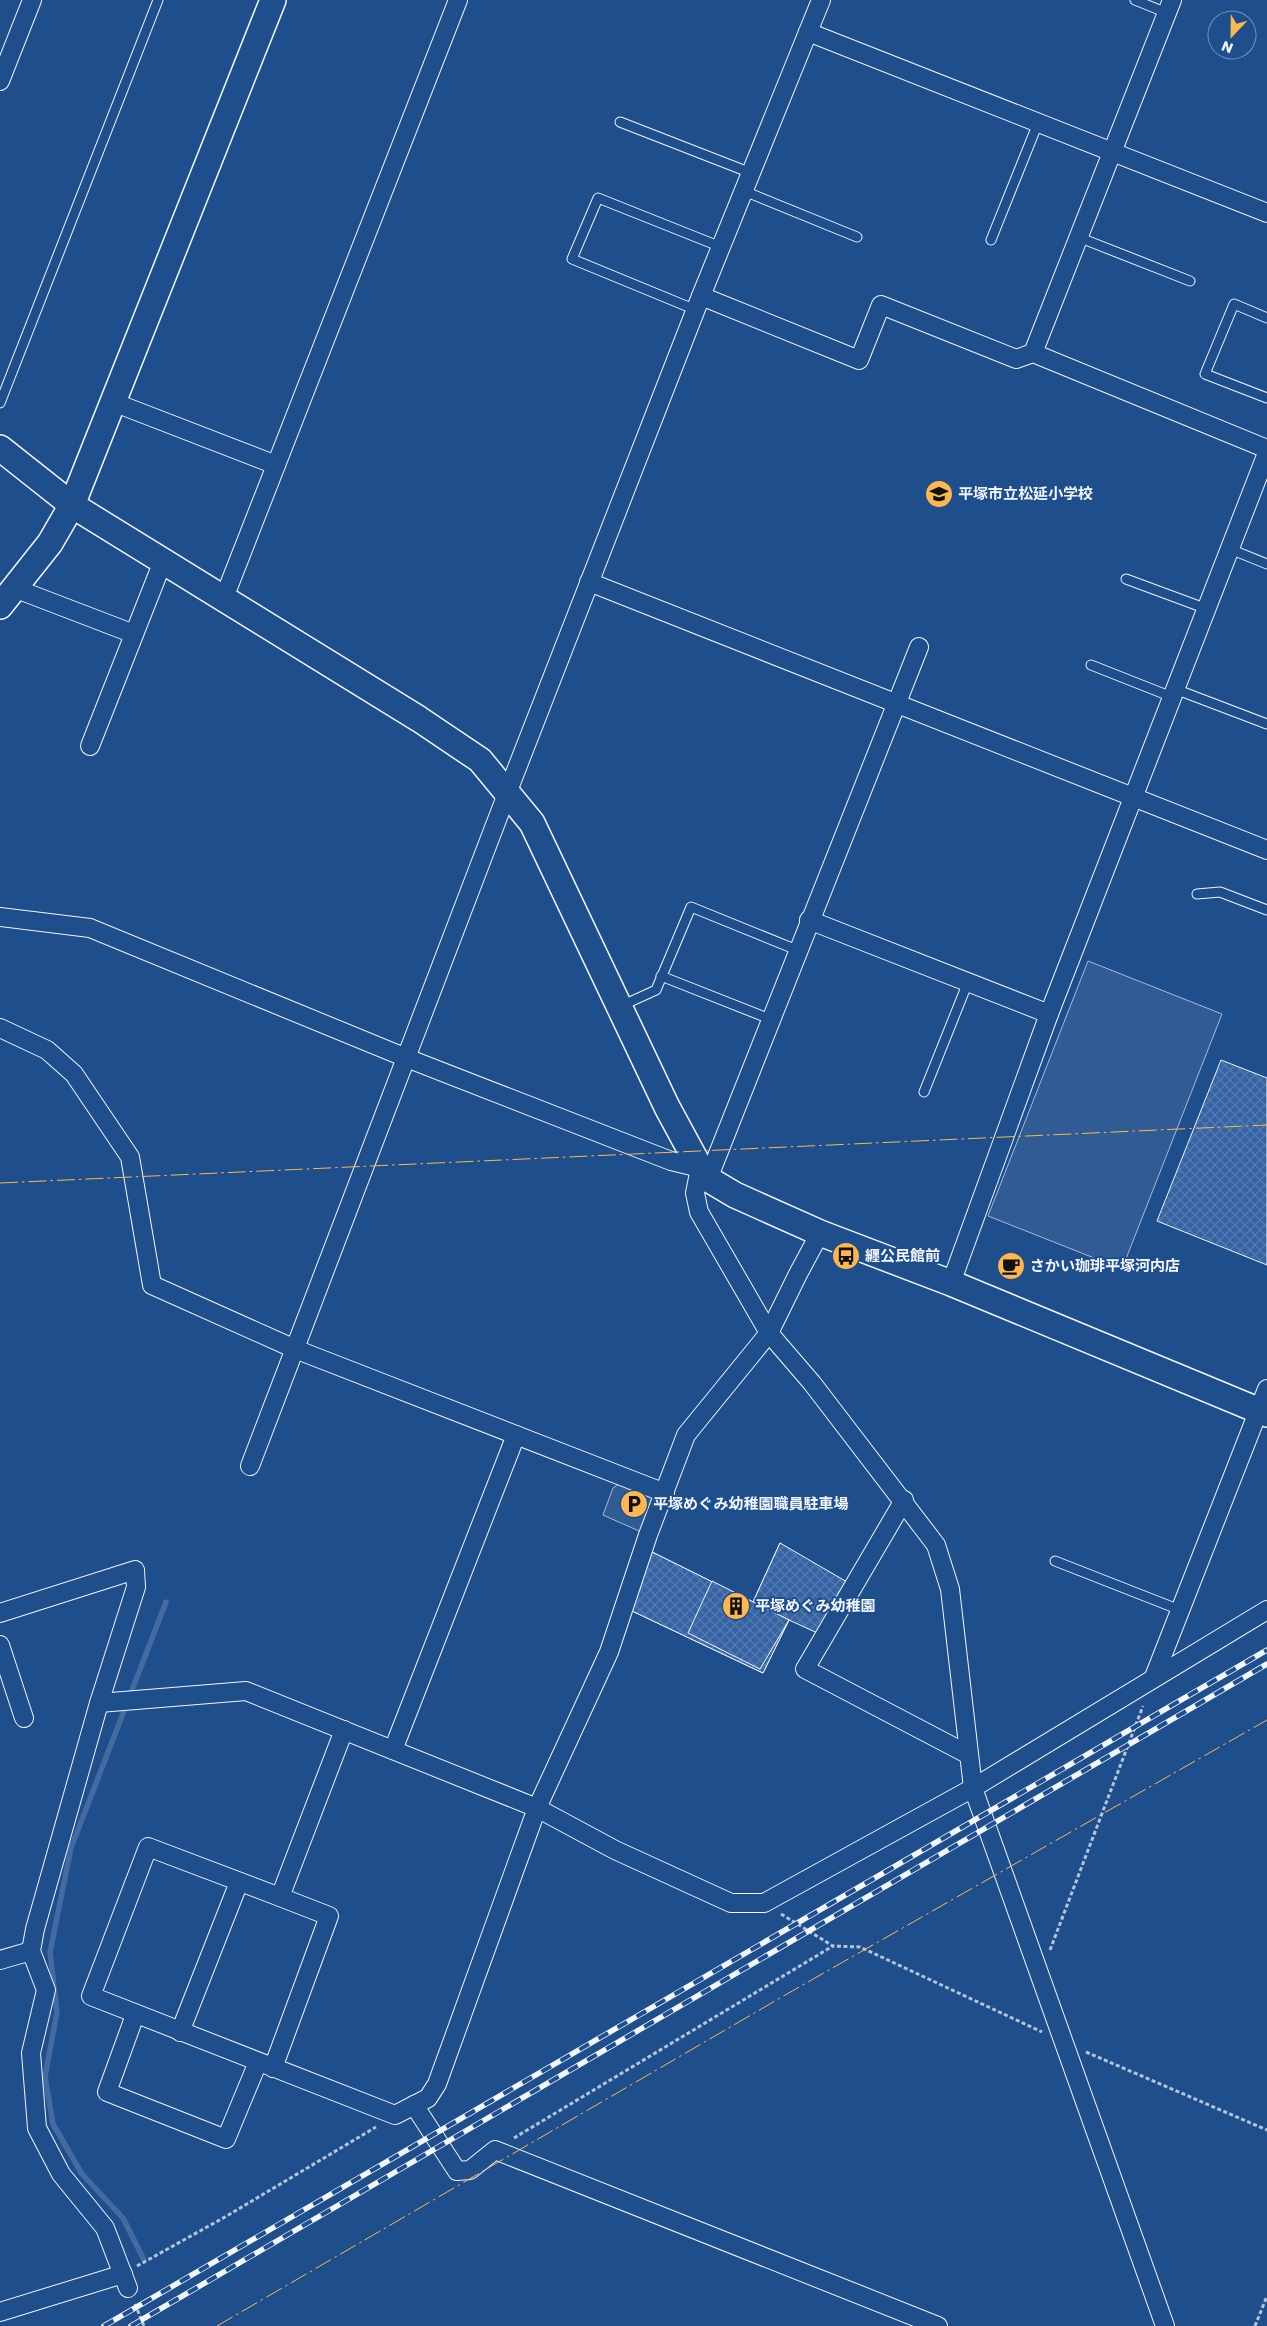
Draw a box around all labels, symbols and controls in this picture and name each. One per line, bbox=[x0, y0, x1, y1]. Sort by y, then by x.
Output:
north arrow bbox=[1207, 10, 1257, 60]
text: N bbox=[1219, 36, 1236, 58]
school or university icon: 平塚市立松延小学校 bbox=[924, 479, 954, 509]
place label: 平塚市立松延小学校 bbox=[958, 483, 1093, 504]
bus stop icon: 纒公民館前 bbox=[831, 1241, 861, 1271]
place label: 纒公民館前 bbox=[865, 1245, 940, 1266]
cafe icon: さかい珈琲平塚河内店 bbox=[996, 1251, 1026, 1281]
place label: さかい珈琲平塚河内店 bbox=[1030, 1255, 1180, 1276]
parking icon: 平塚めぐみ幼稚園職員駐車場 bbox=[619, 1489, 649, 1519]
place label: 平塚めぐみ幼稚園職員駐車場 bbox=[653, 1493, 848, 1514]
building icon: 平塚めぐみ幼稚園 bbox=[721, 1591, 751, 1621]
place label: 平塚めぐみ幼稚園 bbox=[755, 1595, 875, 1616]

